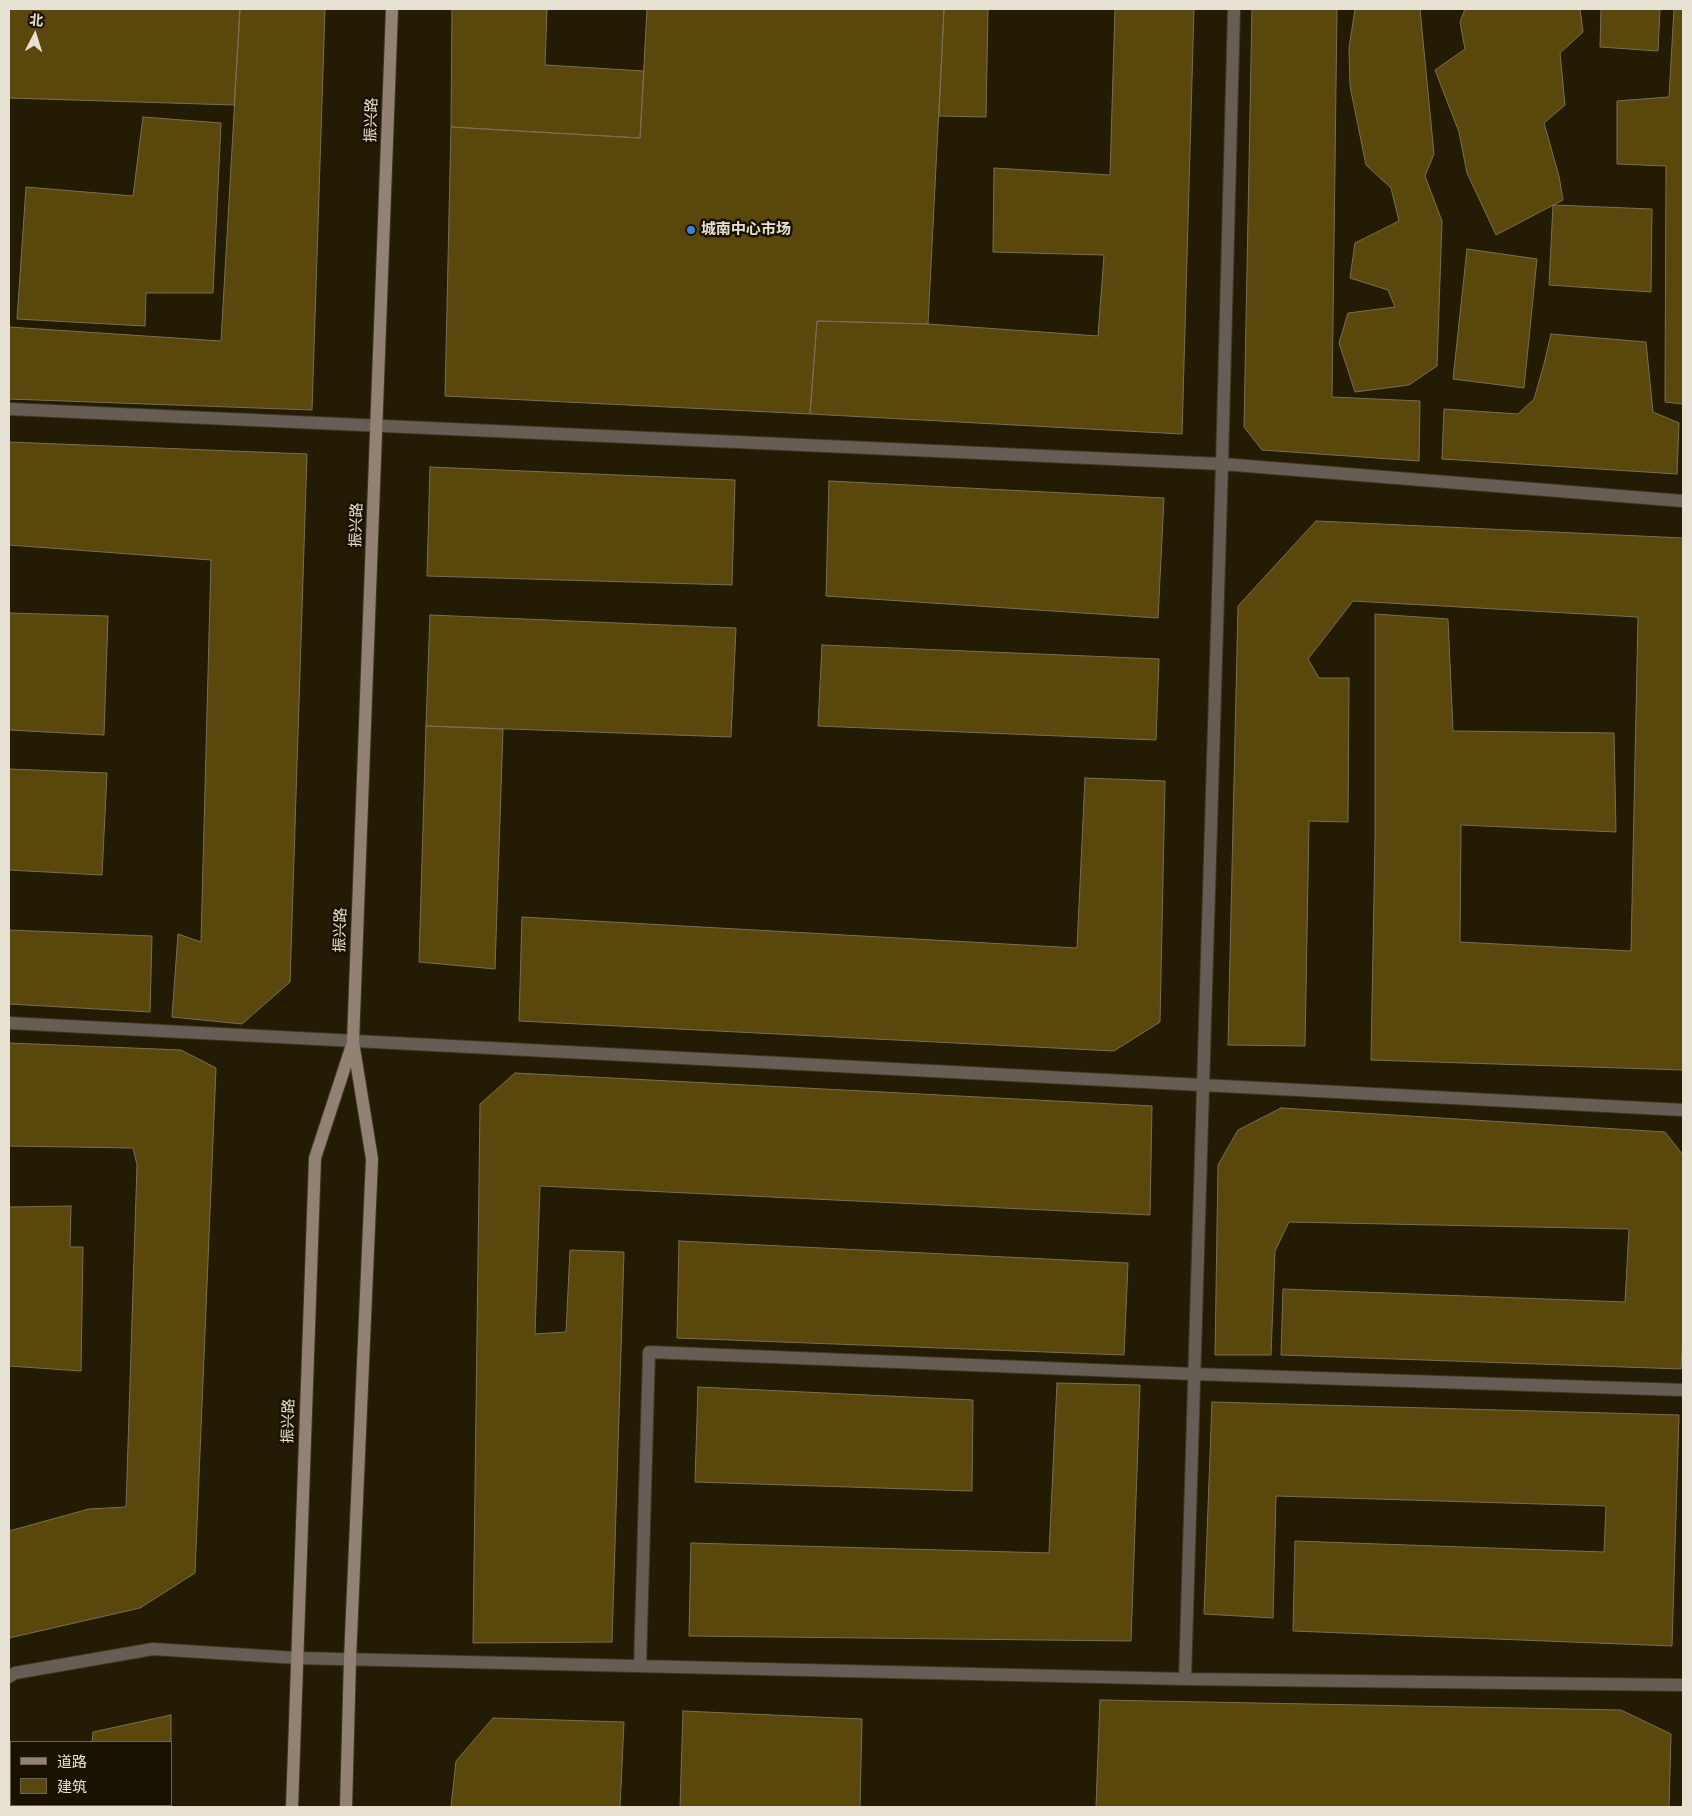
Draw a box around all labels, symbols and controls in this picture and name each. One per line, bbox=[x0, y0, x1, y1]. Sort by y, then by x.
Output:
north arrow bbox=[10, 10, 60, 60]
text: 北 bbox=[29, 10, 44, 30]
street label: 振兴路 bbox=[362, 97, 382, 143]
place label: 城南中心市场 bbox=[701, 221, 791, 239]
marker: 城南中心市场 bbox=[685, 224, 697, 236]
street label: 振兴路 bbox=[347, 502, 367, 548]
street label: 振兴路 bbox=[331, 907, 351, 953]
street label: 振兴路 bbox=[279, 1398, 299, 1444]
legend bbox=[10, 1741, 172, 1806]
text: 道路 bbox=[57, 1752, 87, 1771]
text: 建筑 bbox=[57, 1777, 87, 1796]

